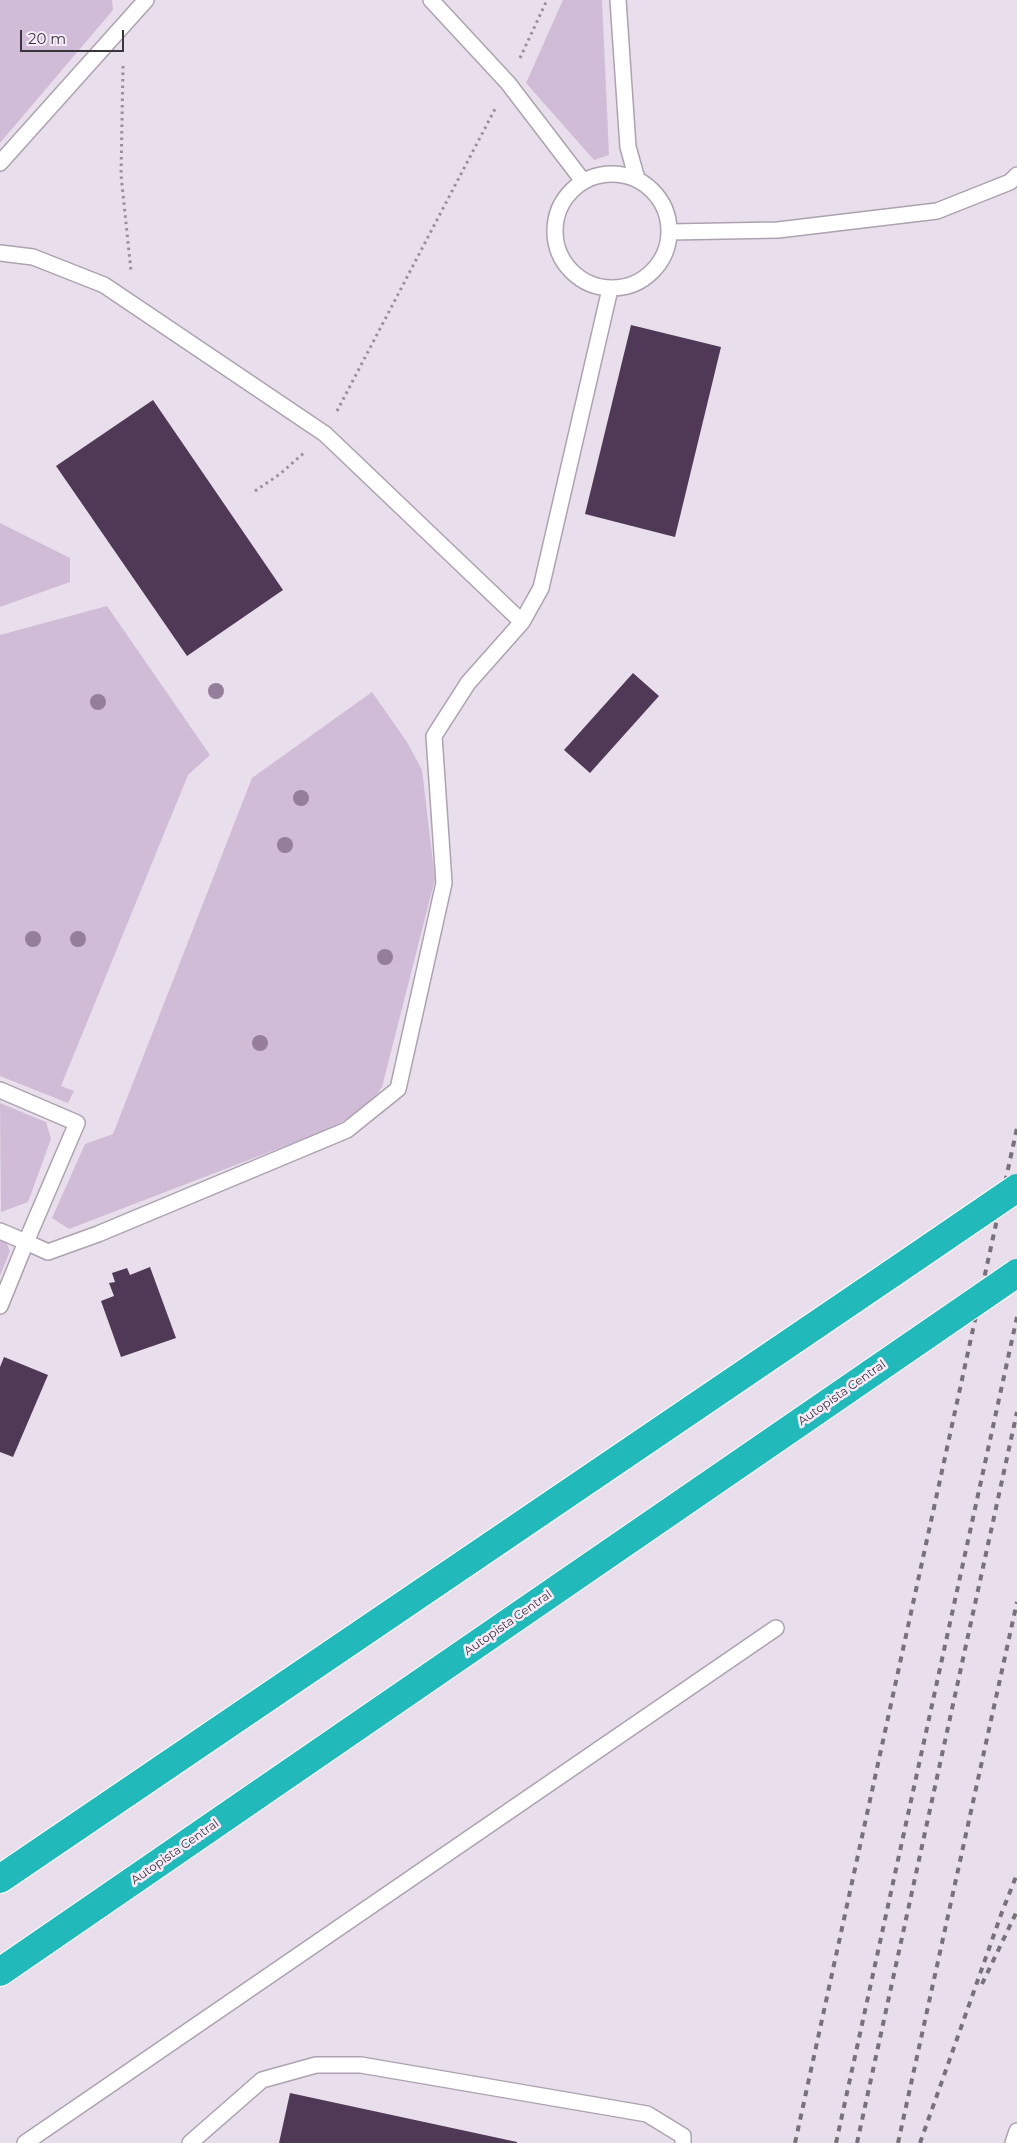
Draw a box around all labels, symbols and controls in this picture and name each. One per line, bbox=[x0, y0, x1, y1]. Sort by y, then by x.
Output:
scale bar bbox=[22, 20, 126, 52]
text: 20 m bbox=[28, 29, 66, 48]
street label: Autopista Central bbox=[795, 1357, 889, 1429]
street label: Autopista Central bbox=[461, 1587, 555, 1659]
street label: Autopista Central bbox=[128, 1816, 222, 1888]

